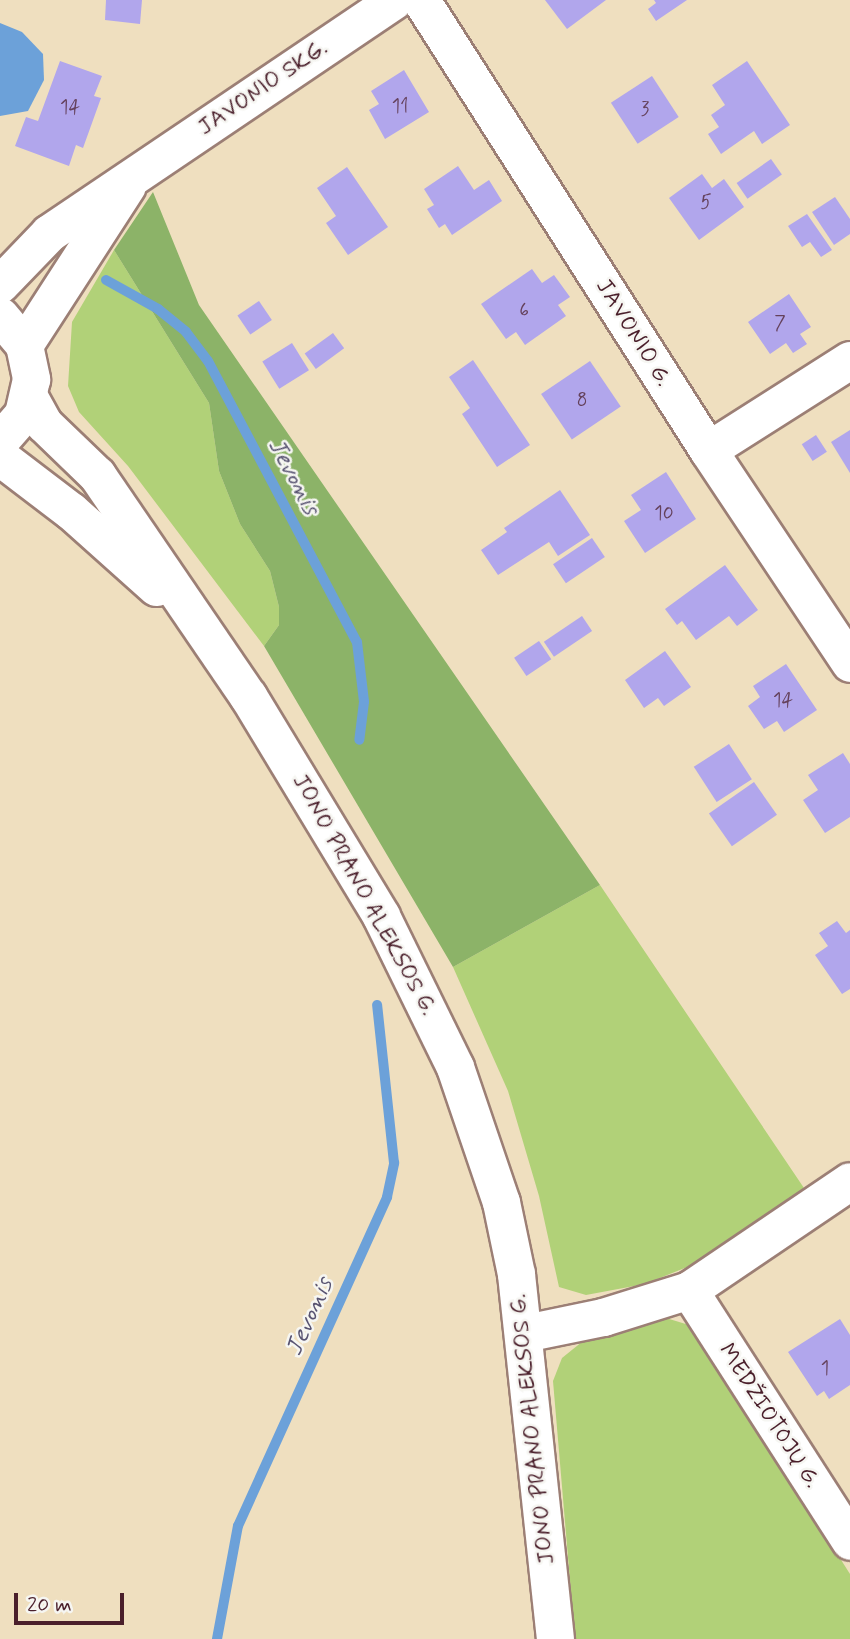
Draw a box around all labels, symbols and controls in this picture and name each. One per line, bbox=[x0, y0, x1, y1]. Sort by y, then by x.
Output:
street label: JAVONIO SKG. bbox=[193, 34, 333, 142]
house number: 11 bbox=[392, 96, 408, 118]
house number: 14 bbox=[60, 97, 80, 119]
house number: 3 bbox=[641, 99, 649, 121]
house number: 5 bbox=[700, 192, 712, 214]
street label: JAVONIO G. bbox=[589, 274, 677, 392]
house number: 6 bbox=[519, 300, 529, 322]
house number: 7 bbox=[774, 313, 786, 335]
house number: 8 bbox=[577, 390, 587, 412]
water label: Jevonis bbox=[261, 434, 325, 520]
house number: 10 bbox=[654, 503, 674, 525]
house number: 14 bbox=[773, 690, 793, 712]
street label: JONO PRANO ALEKSOS G. bbox=[286, 770, 442, 1020]
water label: Jevonis bbox=[280, 1274, 340, 1360]
street label: JONO PRANO ALEKSOS G. bbox=[505, 1293, 561, 1565]
street label: MEDŽIOTOJŲ G. bbox=[712, 1339, 826, 1493]
house number: 1 bbox=[821, 1358, 829, 1380]
scale bar bbox=[18, 1580, 128, 1624]
text: 20 m bbox=[27, 1591, 72, 1619]

